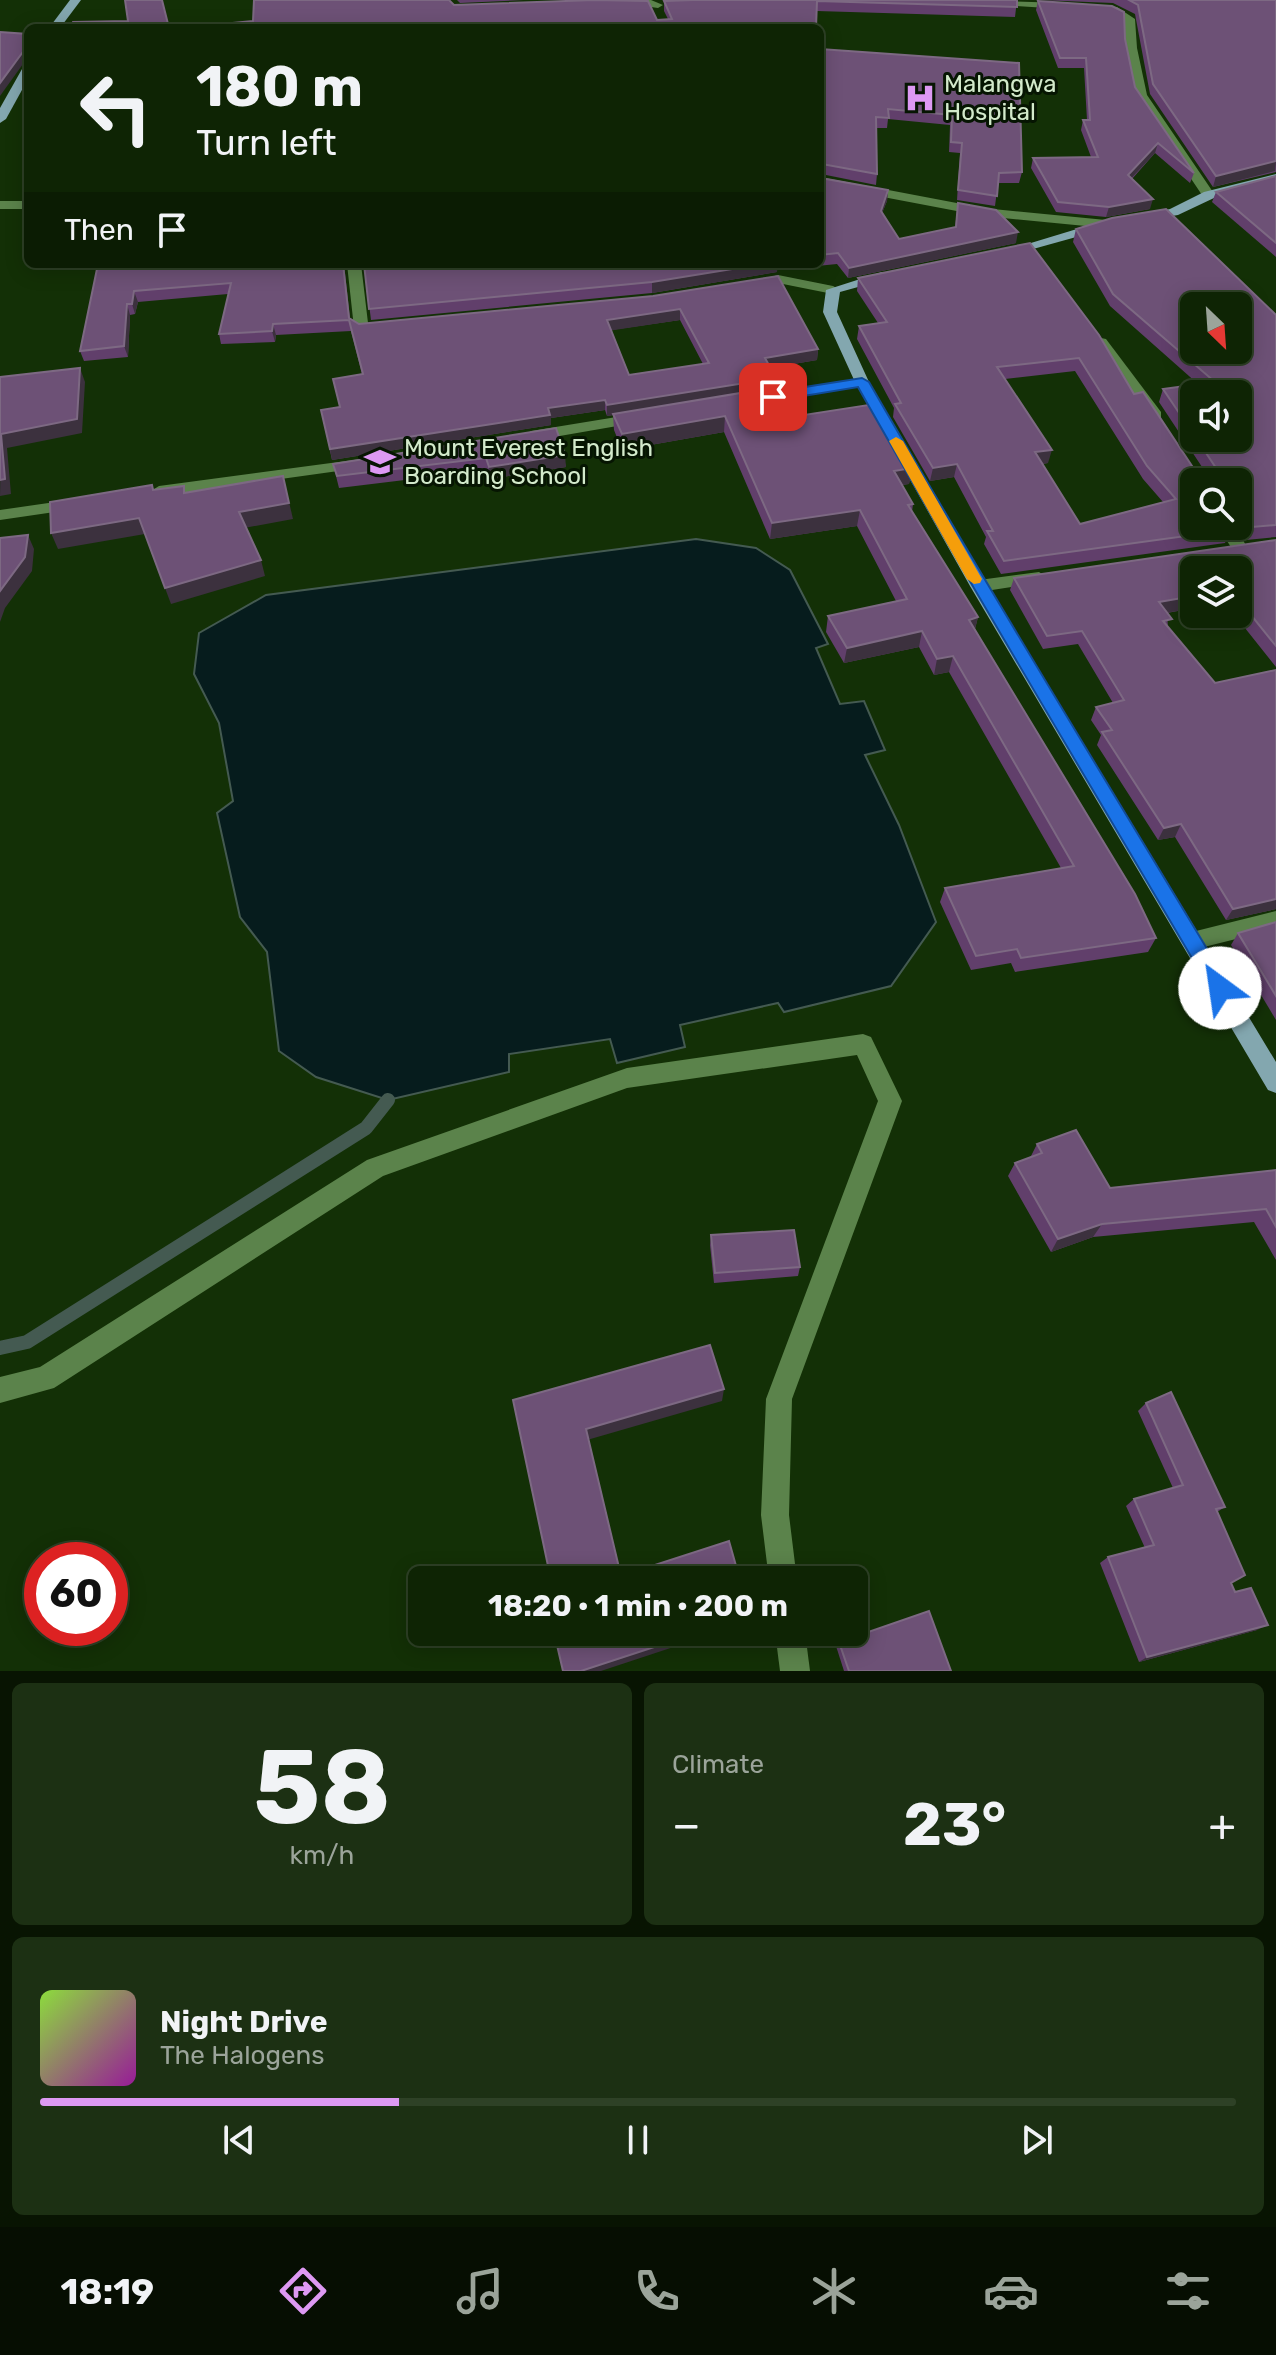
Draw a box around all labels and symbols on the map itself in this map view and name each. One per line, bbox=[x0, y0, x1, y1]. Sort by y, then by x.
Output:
place label: Malangwa Hospital bbox=[944, 70, 1056, 126]
hospital icon: Malangwa Hospital bbox=[903, 81, 937, 115]
north arrow bbox=[1180, 292, 1252, 364]
pin bbox=[739, 363, 807, 431]
place label: Mount Everest English Boarding School bbox=[404, 434, 653, 490]
school or university icon: Mount Everest English Boarding School bbox=[363, 445, 397, 479]
position arrow bbox=[1178, 946, 1262, 1030]
speed limit sign: 60 bbox=[24, 1542, 128, 1646]

